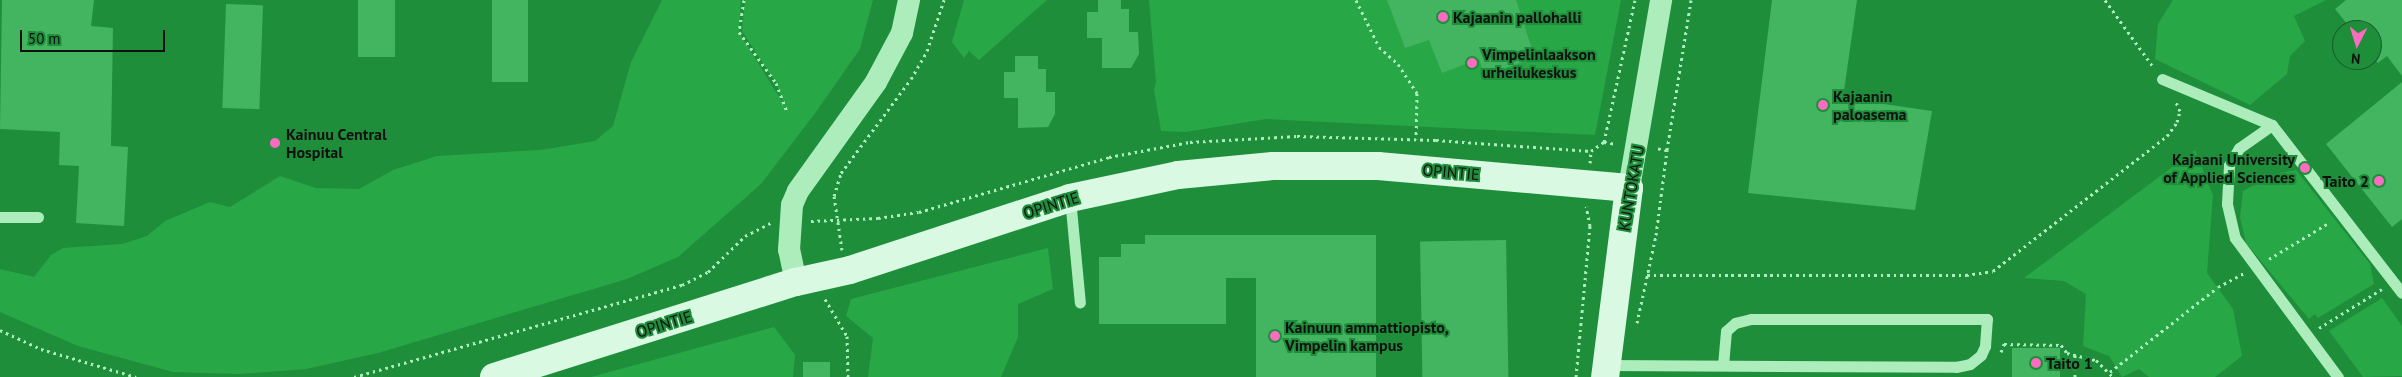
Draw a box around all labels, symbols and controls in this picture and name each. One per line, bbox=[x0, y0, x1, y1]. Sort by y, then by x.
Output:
place label: Kajaanin pallohalli bbox=[1453, 7, 1581, 27]
marker: Kajaanin pallohalli bbox=[1437, 11, 1449, 23]
scale bar bbox=[22, 20, 168, 52]
north arrow bbox=[2332, 20, 2382, 70]
text: 50 m bbox=[28, 29, 61, 48]
place label: Vimpelinlaakson urheilukeskus bbox=[1482, 44, 1596, 82]
text: N bbox=[2350, 50, 2361, 68]
marker: Vimpelinlaakson urheilukeskus bbox=[1466, 57, 1478, 69]
place label: Kajaanin paloasema bbox=[1833, 86, 1907, 124]
marker: Kajaanin paloasema bbox=[1817, 99, 1829, 111]
place label: Kainuu Central Hospital bbox=[286, 124, 387, 162]
marker: Kainuu Central Hospital bbox=[268, 136, 282, 150]
street label: KUNTOKATU bbox=[1614, 144, 1648, 232]
place label: Kajaani University of Applied Sciences bbox=[2163, 149, 2295, 187]
street label: OPINTIE bbox=[1422, 160, 1480, 184]
marker: Kajaani University of Applied Sciences bbox=[2299, 162, 2311, 174]
place label: Taito 2 bbox=[2322, 171, 2369, 191]
marker: Taito 2 bbox=[2373, 175, 2385, 187]
street label: OPINTIE bbox=[1021, 187, 1081, 223]
street label: OPINTIE bbox=[634, 306, 694, 342]
place label: Kainuun ammattiopisto, Vimpelin kampus bbox=[1285, 317, 1449, 355]
marker: Kainuun ammattiopisto, Vimpelin kampus bbox=[1269, 330, 1281, 342]
place label: Taito 1 bbox=[2046, 353, 2093, 373]
marker: Taito 1 bbox=[2030, 357, 2042, 369]

